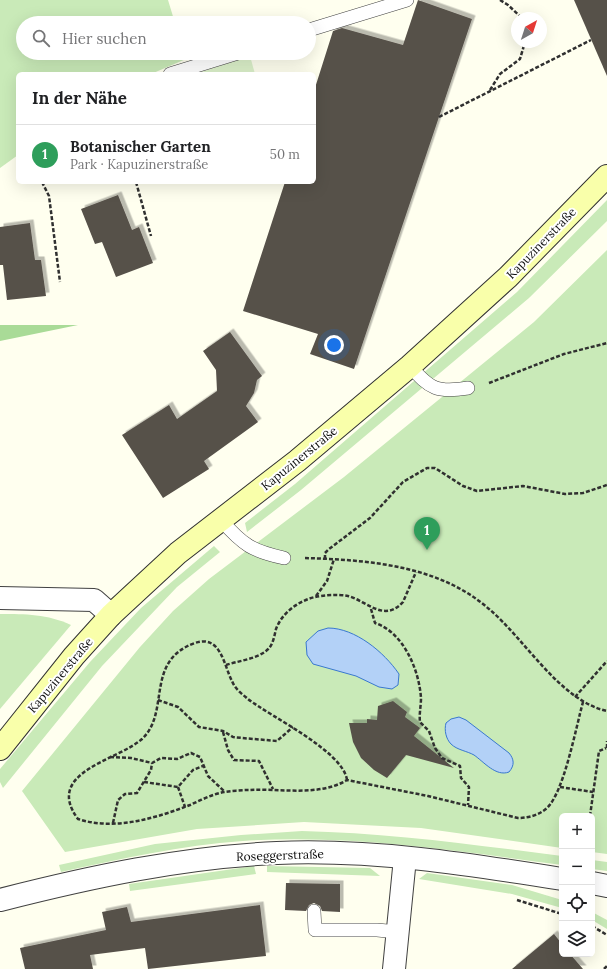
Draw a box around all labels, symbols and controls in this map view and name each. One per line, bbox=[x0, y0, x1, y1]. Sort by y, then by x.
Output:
north arrow bbox=[511, 12, 547, 48]
search box bbox=[16, 16, 316, 60]
icon: search bbox=[30, 27, 52, 49]
text: Hier suchen bbox=[62, 29, 146, 48]
text: In der Nähe bbox=[32, 87, 127, 109]
text: Botanischer Garten bbox=[70, 137, 211, 156]
text: 1 bbox=[42, 146, 48, 163]
text: 50 m bbox=[270, 146, 300, 163]
text: Park · Kapuzinerstraße bbox=[70, 156, 208, 173]
street label: Kapuzinerstraße bbox=[503, 204, 579, 282]
your location bbox=[324, 335, 344, 355]
street label: Kapuzinerstraße bbox=[258, 422, 340, 493]
pin: 1 bbox=[414, 517, 440, 550]
street label: Kapuzinerstraße bbox=[24, 634, 96, 716]
map controls bbox=[559, 813, 595, 957]
button: + bbox=[559, 813, 595, 849]
street label: Roseggerstraße bbox=[236, 846, 325, 864]
button: − bbox=[559, 849, 595, 885]
button: locate bbox=[559, 885, 595, 921]
button: layers bbox=[559, 921, 595, 957]

